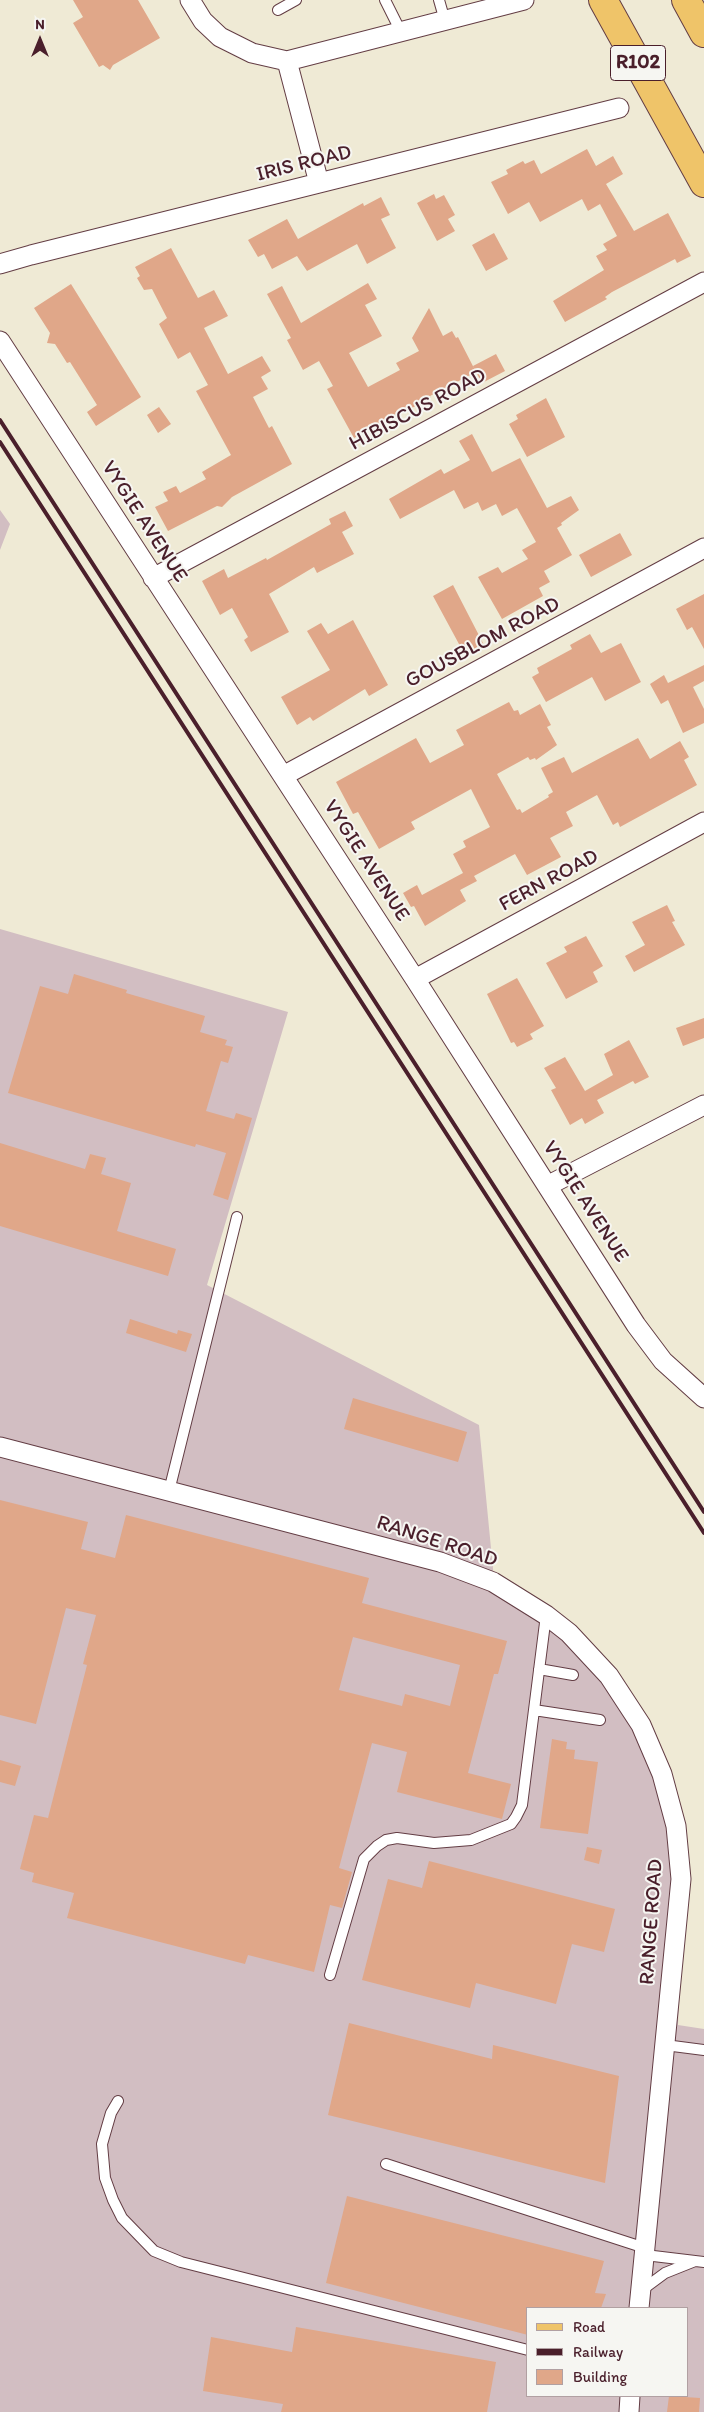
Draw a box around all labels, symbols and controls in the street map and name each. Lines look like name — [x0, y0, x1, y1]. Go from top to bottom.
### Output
north arrow — [15, 15, 65, 65]
text: N — [35, 16, 45, 33]
road number: R102 — [610, 46, 666, 80]
street label: IRIS ROAD — [254, 140, 354, 188]
street label: HIBISCUS ROAD — [345, 363, 491, 457]
street label: VYGIE AVENUE — [95, 457, 193, 587]
street label: GOUSBLOM ROAD — [401, 592, 565, 694]
street label: VYGIE AVENUE — [317, 796, 415, 926]
street label: FERN ROAD — [495, 844, 603, 918]
street label: VYGIE AVENUE — [536, 1137, 634, 1267]
street label: RANGE ROAD — [373, 1511, 501, 1573]
street label: RANGE ROAD — [635, 1858, 669, 1986]
legend — [526, 2307, 689, 2397]
text: Road — [573, 2318, 605, 2336]
text: Railway — [573, 2343, 623, 2361]
text: Building — [573, 2368, 627, 2386]

